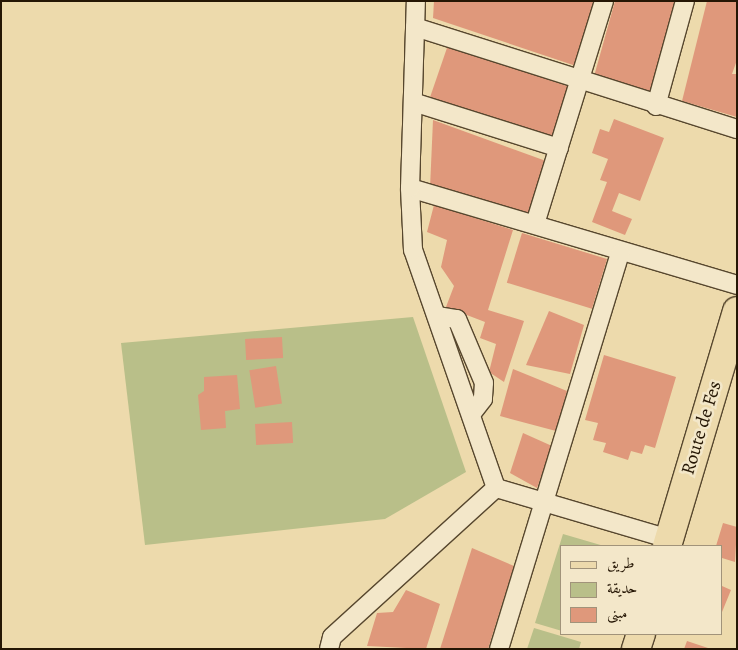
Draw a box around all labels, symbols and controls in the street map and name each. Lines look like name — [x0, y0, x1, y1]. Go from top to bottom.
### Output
street label: Route de Fes — [677, 378, 727, 478]
legend — [560, 545, 723, 635]
text: طريق — [607, 553, 634, 573]
text: حديقة — [607, 578, 637, 598]
text: مبنى — [607, 603, 627, 623]

